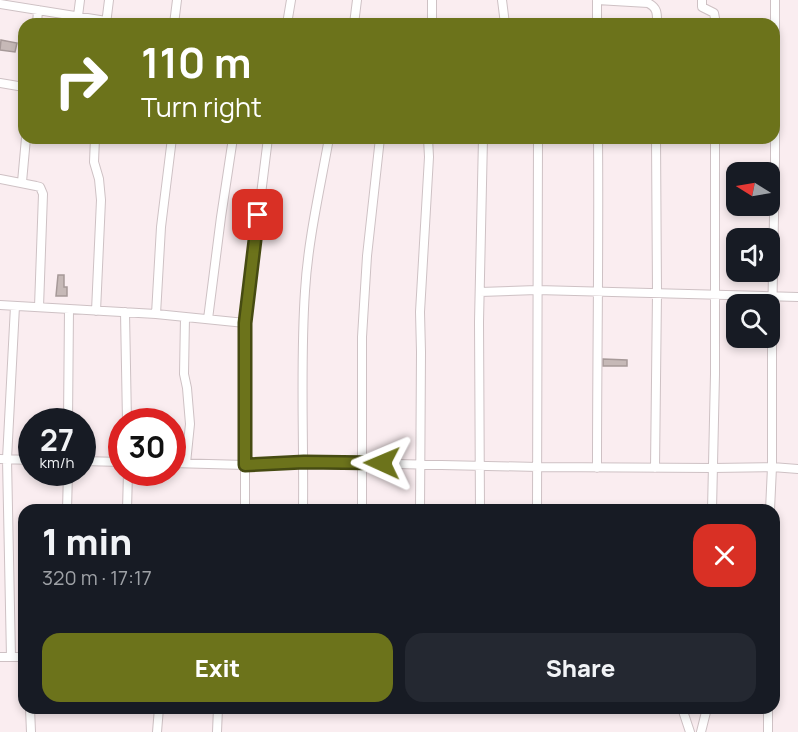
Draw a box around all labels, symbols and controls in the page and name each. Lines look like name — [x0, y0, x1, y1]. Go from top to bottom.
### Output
text: 110 m — [141, 33, 252, 91]
icon: right — [42, 42, 120, 120]
text: Turn right — [141, 88, 262, 125]
north arrow — [726, 162, 780, 216]
map controls — [726, 162, 780, 348]
pin — [232, 189, 283, 240]
icon: arrive — [241, 198, 274, 231]
button: sound — [726, 228, 780, 282]
button: search — [726, 294, 780, 348]
speed limit sign: 30 — [108, 408, 186, 486]
text: 27 — [40, 419, 74, 460]
position arrow — [350, 431, 414, 495]
text: km/h — [40, 452, 74, 473]
text: 1 min — [42, 517, 132, 566]
button: close — [693, 524, 756, 587]
text: 320 m · 17:17 — [42, 564, 152, 591]
button: Exit — [42, 633, 393, 702]
button: Share — [405, 633, 756, 702]

